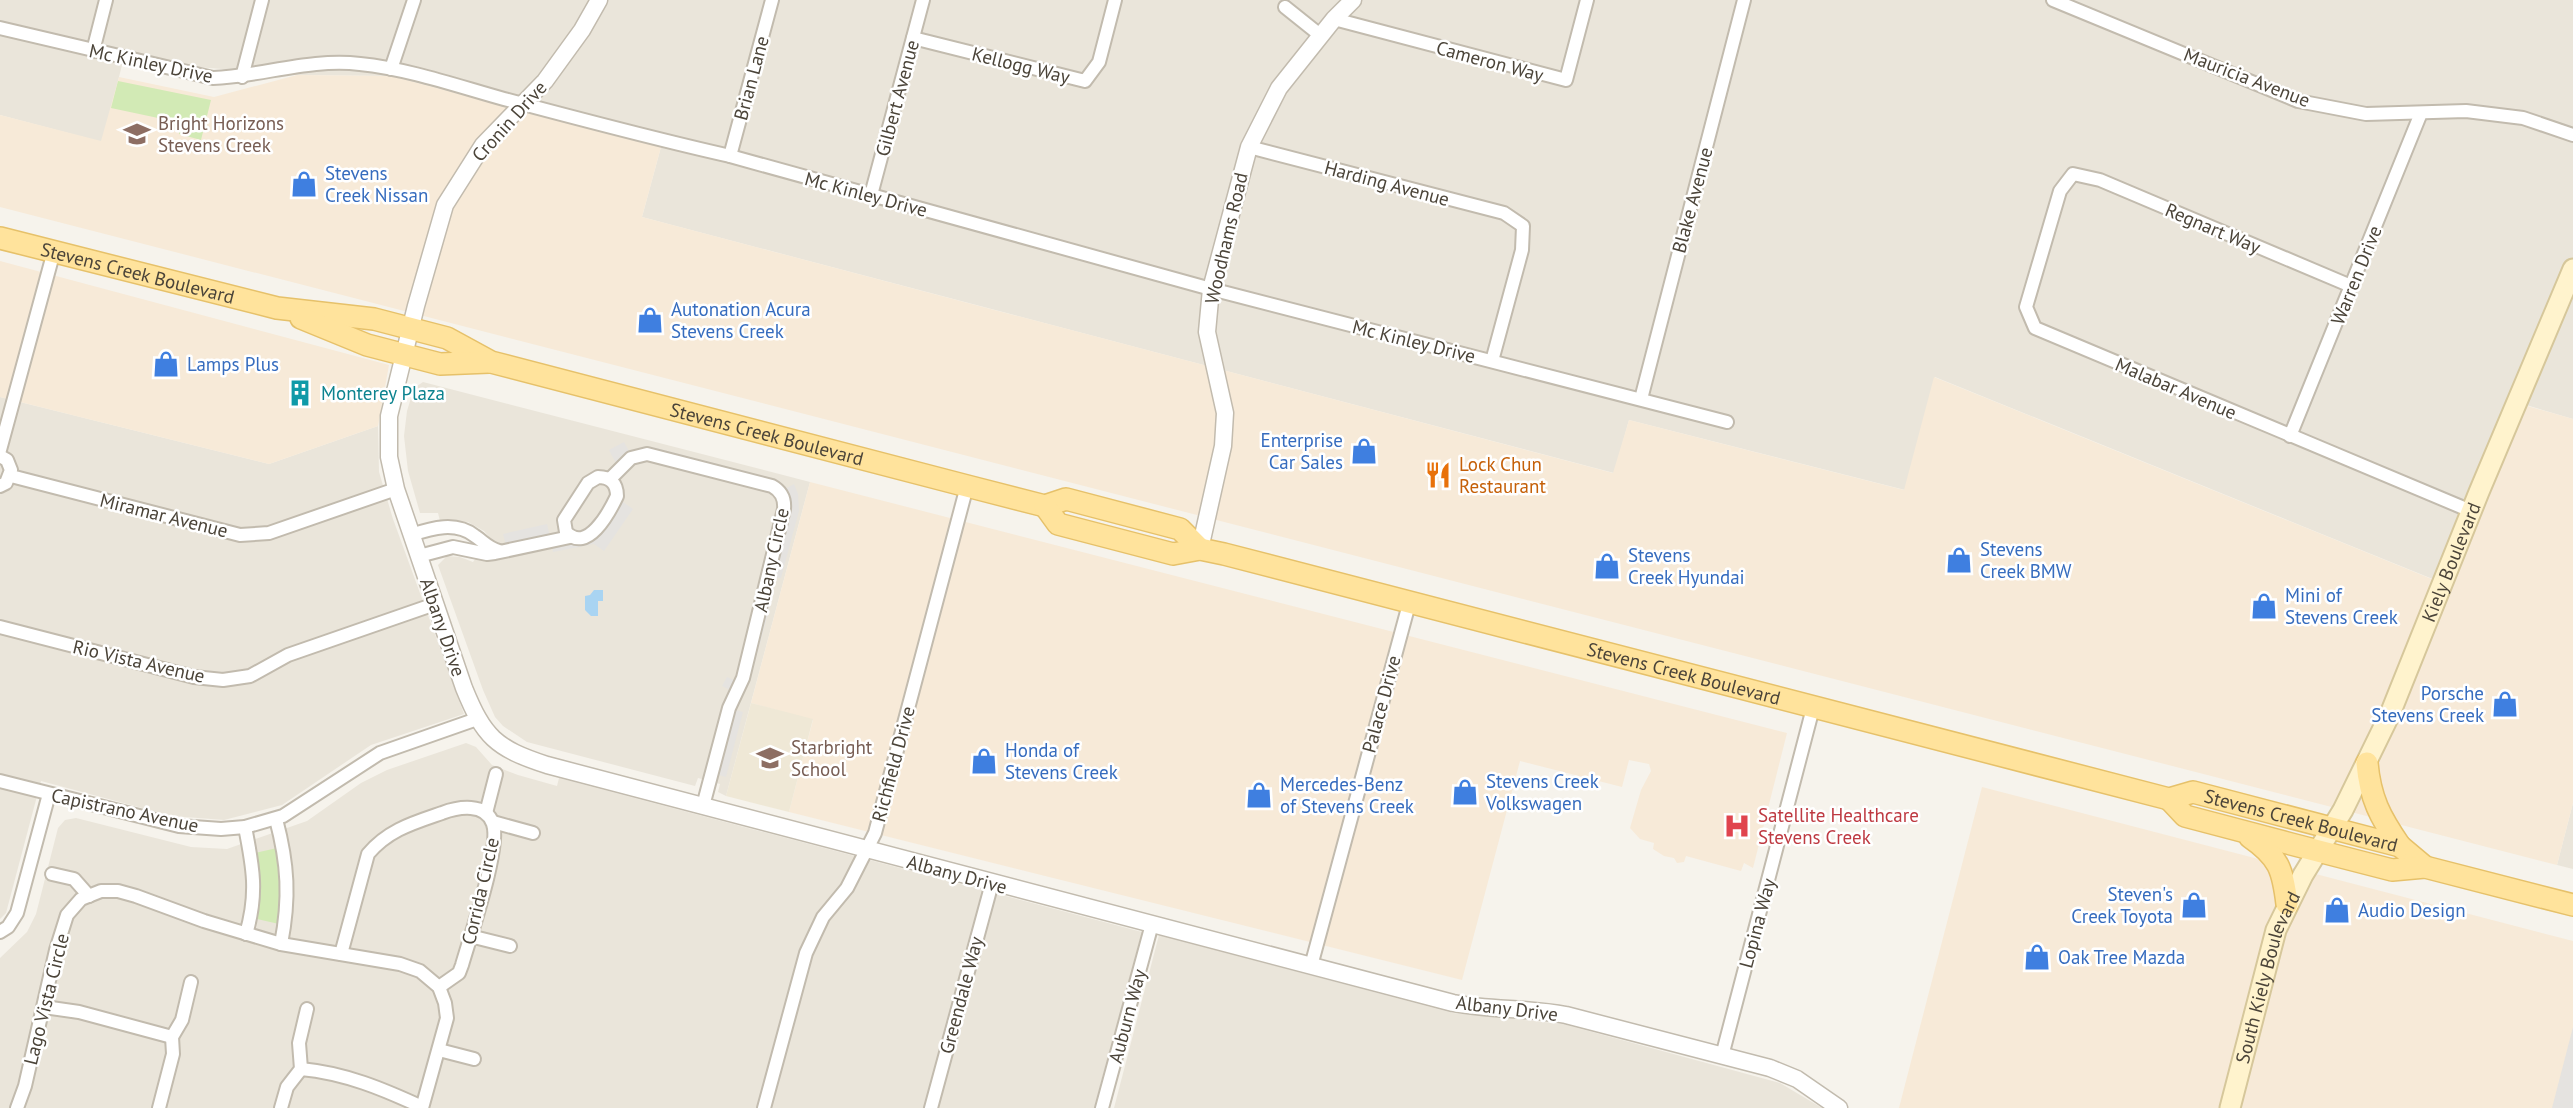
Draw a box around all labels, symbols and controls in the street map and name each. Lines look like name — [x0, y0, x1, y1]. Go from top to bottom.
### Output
street label: Brian Lane — [728, 33, 774, 123]
street label: Cameron Way — [1434, 35, 1546, 87]
street label: Gilbert Avenue — [870, 37, 924, 159]
street label: Mc Kinley Drive — [87, 38, 215, 88]
street label: Kellogg Way — [970, 41, 1073, 89]
street label: Mauricia Avenue — [2181, 42, 2313, 112]
street label: Cronin Drive — [466, 76, 552, 166]
place label: Bright Horizons Stevens Creek — [158, 111, 284, 157]
school or university icon: Bright Horizons Stevens Creek — [122, 119, 152, 149]
street label: Blake Avenue — [1666, 145, 1718, 255]
street label: Harding Avenue — [1322, 155, 1452, 211]
place label: Stevens Creek Nissan — [325, 161, 428, 207]
street label: Mc Kinley Drive — [802, 166, 930, 222]
shop icon: Stevens Creek Nissan — [289, 169, 319, 199]
street label: Woodhams Road — [1199, 170, 1253, 306]
street label: Regnart Way — [2162, 197, 2264, 259]
street label: Warren Drive — [2325, 222, 2387, 328]
street label: Stevens Creek Boulevard — [38, 237, 237, 309]
place label: Autonation Acura Stevens Creek — [671, 297, 811, 343]
shop icon: Autonation Acura Stevens Creek — [635, 305, 665, 335]
street label: Mc Kinley Drive — [1350, 314, 1478, 368]
shop icon: Lamps Plus — [151, 349, 181, 379]
place label: Lamps Plus — [187, 352, 279, 376]
street label: Malabar Avenue — [2112, 352, 2240, 424]
building icon: Monterey Plaza — [285, 378, 315, 408]
place label: Monterey Plaza — [321, 381, 445, 405]
street label: Stevens Creek Boulevard — [668, 397, 866, 471]
place label: Enterprise Car Sales — [1261, 428, 1343, 474]
shop icon: Enterprise Car Sales — [1349, 436, 1379, 466]
place label: Lock Chun Restaurant — [1459, 452, 1546, 498]
restaurant icon: Lock Chun Restaurant — [1423, 460, 1453, 490]
street label: Miramar Avenue — [97, 487, 231, 543]
street label: Kiely Boulevard — [2416, 499, 2486, 625]
street label: Albany Circle — [748, 506, 794, 614]
place label: Stevens Creek BMW — [1980, 537, 2072, 583]
place label: Stevens Creek Hyundai — [1628, 543, 1745, 589]
shop icon: Stevens Creek BMW — [1944, 545, 1974, 575]
shop icon: Stevens Creek Hyundai — [1592, 551, 1622, 581]
street label: Albany Drive — [415, 575, 471, 679]
place label: Mini of Stevens Creek — [2285, 583, 2398, 629]
shop icon: Mini of Stevens Creek — [2249, 591, 2279, 621]
street label: Rio Vista Avenue — [71, 634, 207, 688]
street label: Stevens Creek Boulevard — [1584, 637, 1783, 710]
street label: Palace Drive — [1356, 653, 1406, 755]
place label: Porsche Stevens Creek — [2371, 681, 2484, 727]
shop icon: Porsche Stevens Creek — [2490, 689, 2520, 719]
street label: Richfield Drive — [866, 704, 920, 824]
place label: Starbright School — [791, 735, 873, 781]
place label: Honda of Stevens Creek — [1005, 738, 1118, 784]
school or university icon: Starbright School — [755, 743, 785, 773]
shop icon: Honda of Stevens Creek — [969, 746, 999, 776]
place label: Stevens Creek Volkswagen — [1485, 769, 1599, 815]
place label: Mercedes-Benz of Stevens Creek — [1280, 772, 1414, 818]
shop icon: Stevens Creek Volkswagen — [1450, 777, 1480, 807]
shop icon: Mercedes-Benz of Stevens Creek — [1244, 780, 1274, 810]
street label: Capistrano Avenue — [49, 783, 201, 837]
street label: Stevens Creek Boulevard — [2202, 783, 2400, 857]
place label: Satellite Healthcare Stevens Creek — [1758, 803, 1919, 849]
hospital icon: Satellite Healthcare Stevens Creek — [1722, 811, 1752, 841]
street label: Corrida Circle — [456, 835, 504, 947]
street label: Albany Drive — [904, 849, 1010, 899]
street label: Lopina Way — [1733, 875, 1781, 971]
place label: Steven's Creek Toyota — [2071, 882, 2173, 928]
street label: South Kiely Boulevard — [2230, 887, 2305, 1066]
shop icon: Steven's Creek Toyota — [2179, 890, 2209, 920]
shop icon: Audio Design — [2322, 895, 2352, 925]
place label: Audio Design — [2358, 898, 2466, 922]
street label: Lago Vista Circle — [18, 931, 74, 1067]
street label: Greendale Way — [934, 934, 988, 1056]
shop icon: Oak Tree Mazda — [2022, 942, 2052, 972]
place label: Oak Tree Mazda — [2058, 945, 2185, 969]
street label: Auburn Way — [1103, 966, 1151, 1066]
street label: Albany Drive — [1455, 990, 1559, 1026]

